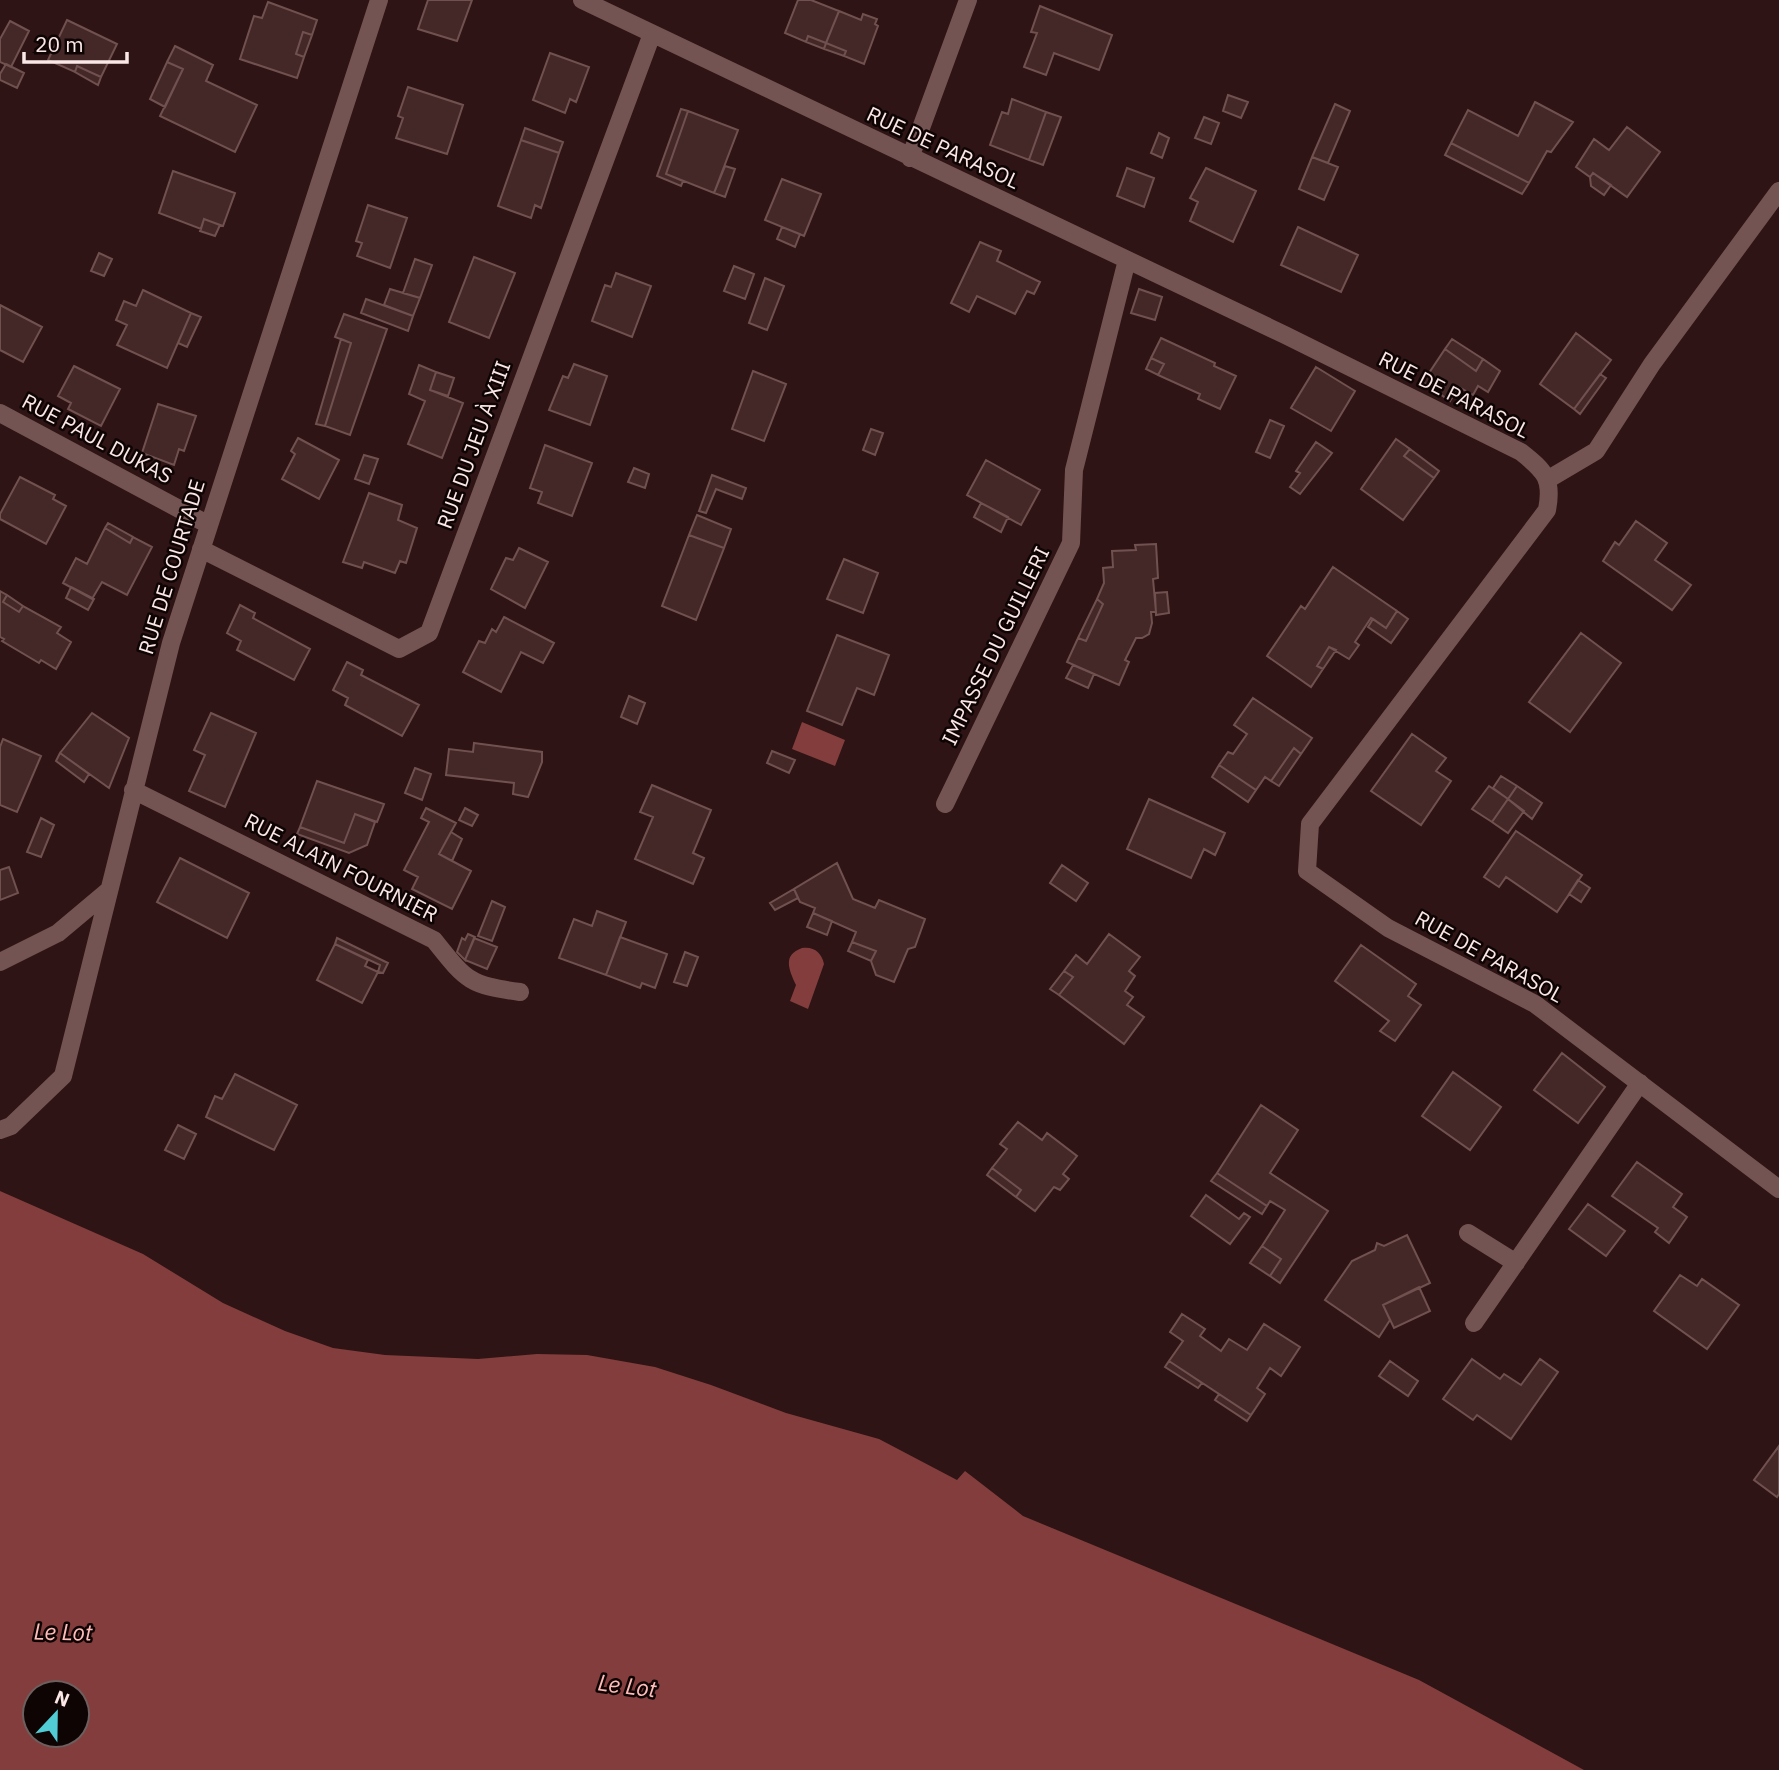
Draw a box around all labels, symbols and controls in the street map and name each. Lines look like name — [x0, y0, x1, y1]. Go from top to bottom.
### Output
scale bar — [24, 21, 128, 65]
text: 20 m — [35, 30, 84, 58]
street label: RUE DE PARASOL — [862, 99, 1024, 195]
street label: RUE DE PARASOL — [1374, 344, 1535, 444]
street label: RUE DU JEU À XIII — [430, 357, 516, 532]
street label: RUE PAUL DUKAS — [17, 387, 178, 490]
street label: RUE DE COURTADE — [131, 476, 211, 657]
street label: IMPASSE DU GUILLERI — [935, 542, 1055, 750]
street label: RUE ALAIN FOURNIER — [240, 806, 443, 928]
street label: RUE DE PARASOL — [1410, 904, 1569, 1009]
water label: Le Lot — [33, 1615, 93, 1647]
water label: Le Lot — [596, 1667, 659, 1704]
north arrow — [21, 1679, 91, 1749]
text: N — [51, 1685, 73, 1712]

